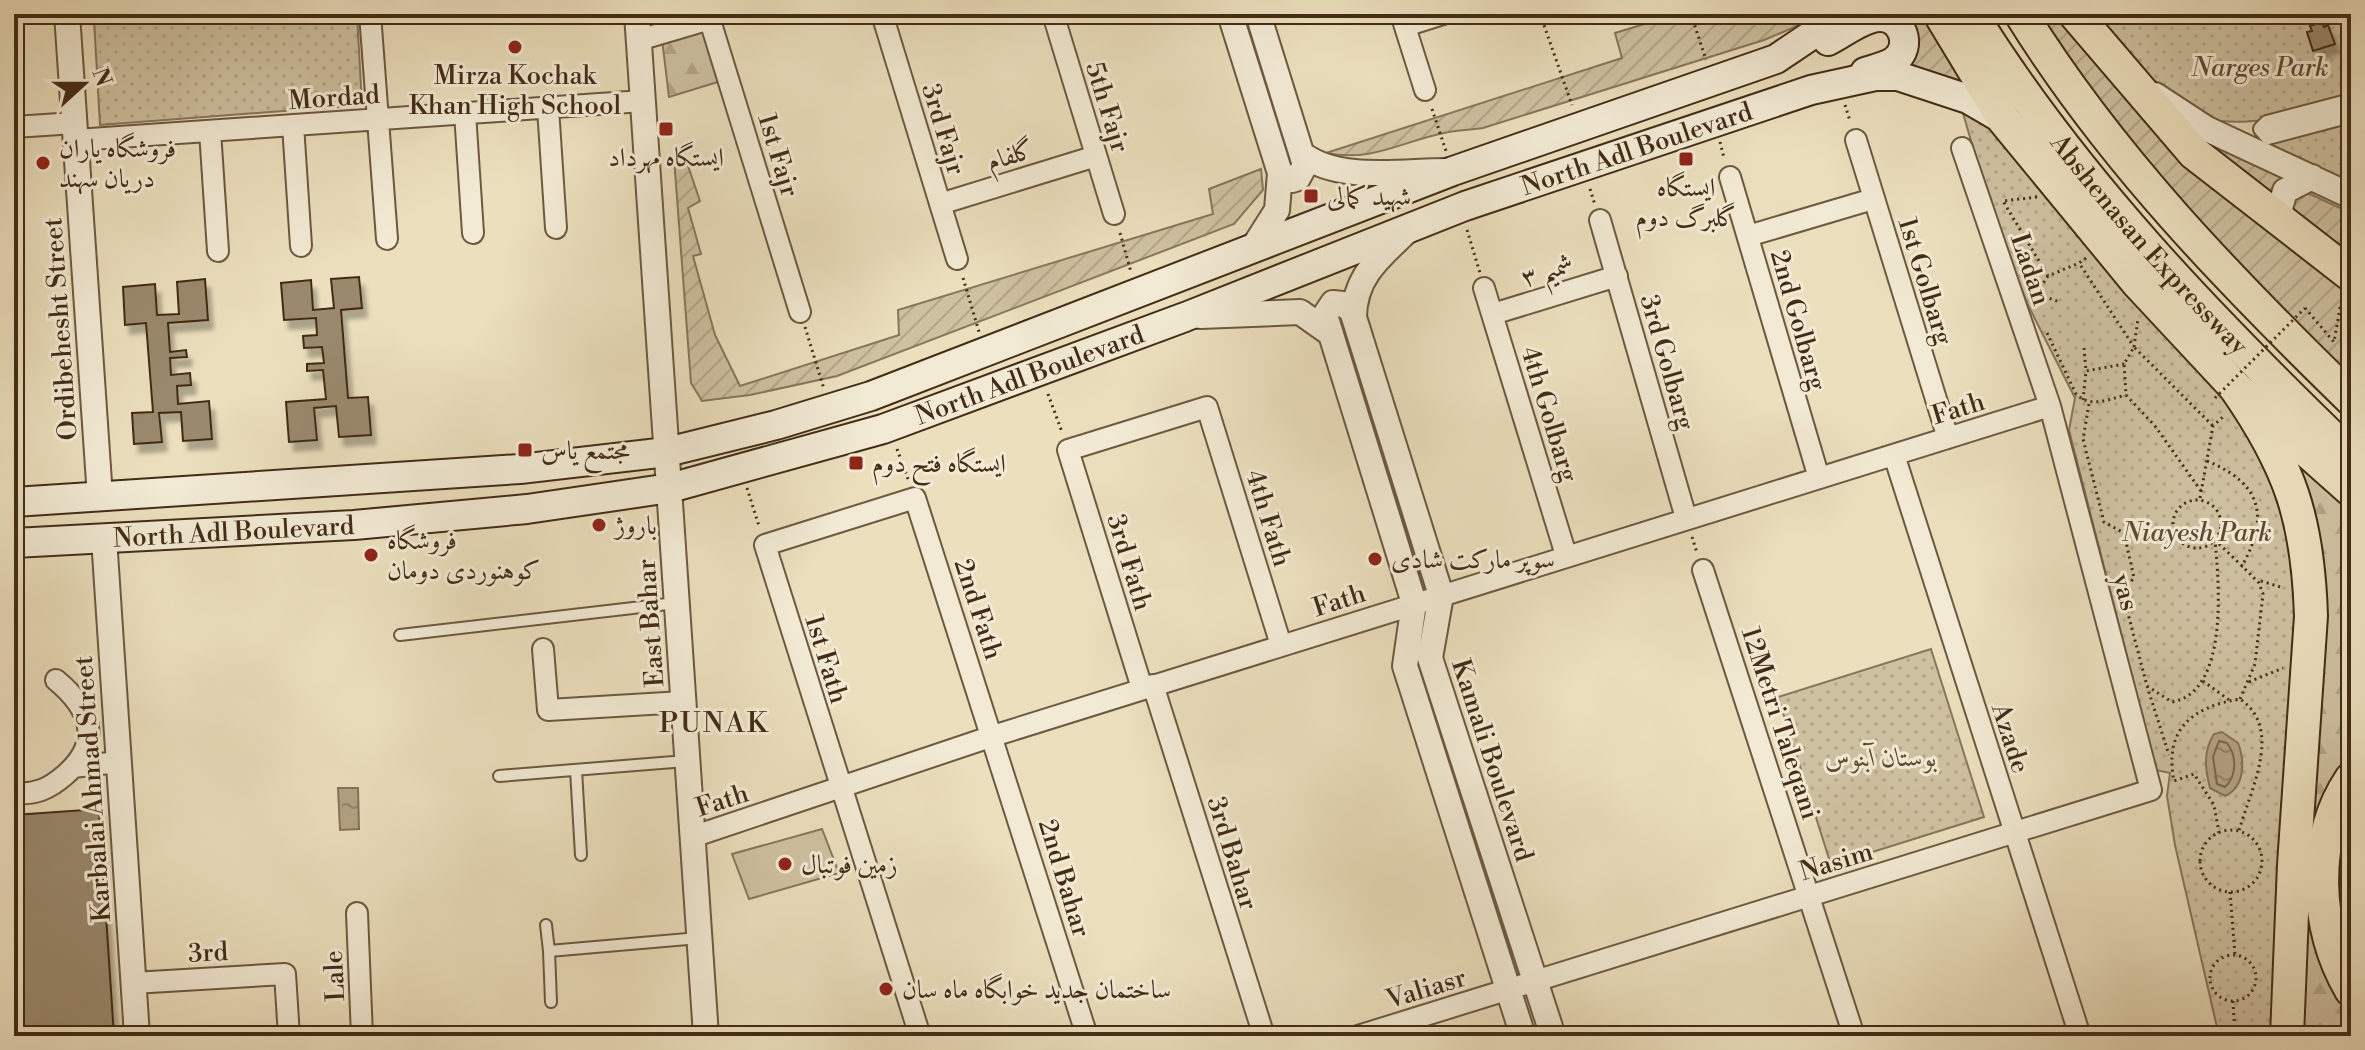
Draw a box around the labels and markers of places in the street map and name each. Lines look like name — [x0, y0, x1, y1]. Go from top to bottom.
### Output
marker: Mirza Kochak Khan High School — [506, 38, 524, 56]
place label: Mirza Kochak Khan High School — [409, 60, 622, 122]
marker: ایستگاه مهرداد — [657, 120, 675, 138]
place label: فروشگاه یاران دریان سهند — [59, 132, 176, 195]
place label: ایستگاه مهرداد — [608, 141, 724, 174]
marker: ایستگاه گلبرگ دوم — [1677, 150, 1695, 168]
marker: فروشگاه یاران دریان سهند — [34, 154, 52, 172]
place label: ایستگاه گلبرگ دوم — [1635, 171, 1737, 240]
place label: شهید کمالی — [1327, 181, 1411, 213]
marker: شهید کمالی — [1302, 187, 1320, 205]
place label: مجتمع یاس — [541, 435, 630, 474]
marker: مجتمع یاس — [516, 441, 534, 459]
place label: ایستگاه فتح دوم — [872, 447, 1006, 487]
marker: ایستگاه فتح دوم — [847, 454, 865, 472]
place label: باروژ — [612, 510, 657, 542]
marker: باروژ — [590, 516, 608, 534]
place label: فروشگاه کوهنوردی دومان — [387, 524, 541, 587]
place label: سوپر مارکت شادی — [1391, 544, 1555, 576]
marker: فروشگاه کوهنوردی دومان — [362, 546, 380, 564]
marker: سوپر مارکت شادی — [1366, 550, 1384, 568]
place label: زمین فوتبال — [801, 849, 898, 881]
marker: زمین فوتبال — [776, 855, 794, 873]
place label: ساختمان جدید خوابگاه ماه سان — [902, 973, 1171, 1006]
marker: ساختمان جدید خوابگاه ماه سان — [877, 980, 895, 998]

